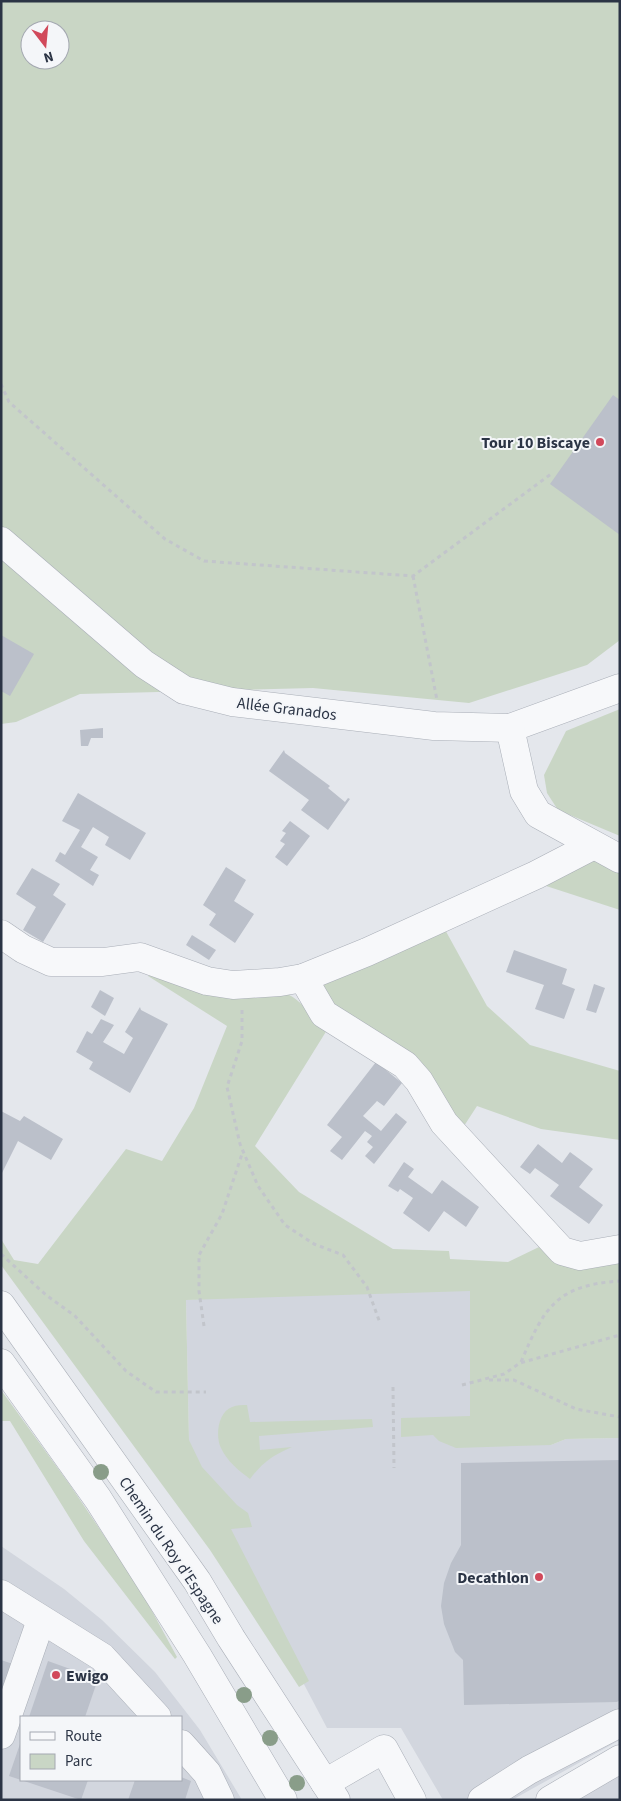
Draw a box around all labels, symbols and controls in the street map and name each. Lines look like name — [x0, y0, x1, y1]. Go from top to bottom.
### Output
north arrow — [20, 20, 70, 70]
text: N — [41, 46, 56, 67]
place label: Tour 10 Biscaye — [481, 432, 590, 454]
marker: Tour 10 Biscaye — [594, 436, 606, 448]
street label: Allée Granados — [236, 692, 338, 726]
street label: Chemin du Roy d'Espagne — [114, 1473, 229, 1629]
place label: Decathlon — [457, 1567, 529, 1589]
marker: Decathlon — [533, 1571, 545, 1583]
place label: Ewigo — [66, 1665, 109, 1687]
marker: Ewigo — [50, 1669, 62, 1681]
legend — [20, 1716, 182, 1781]
text: Route — [65, 1726, 102, 1747]
text: Parc — [65, 1751, 92, 1772]

